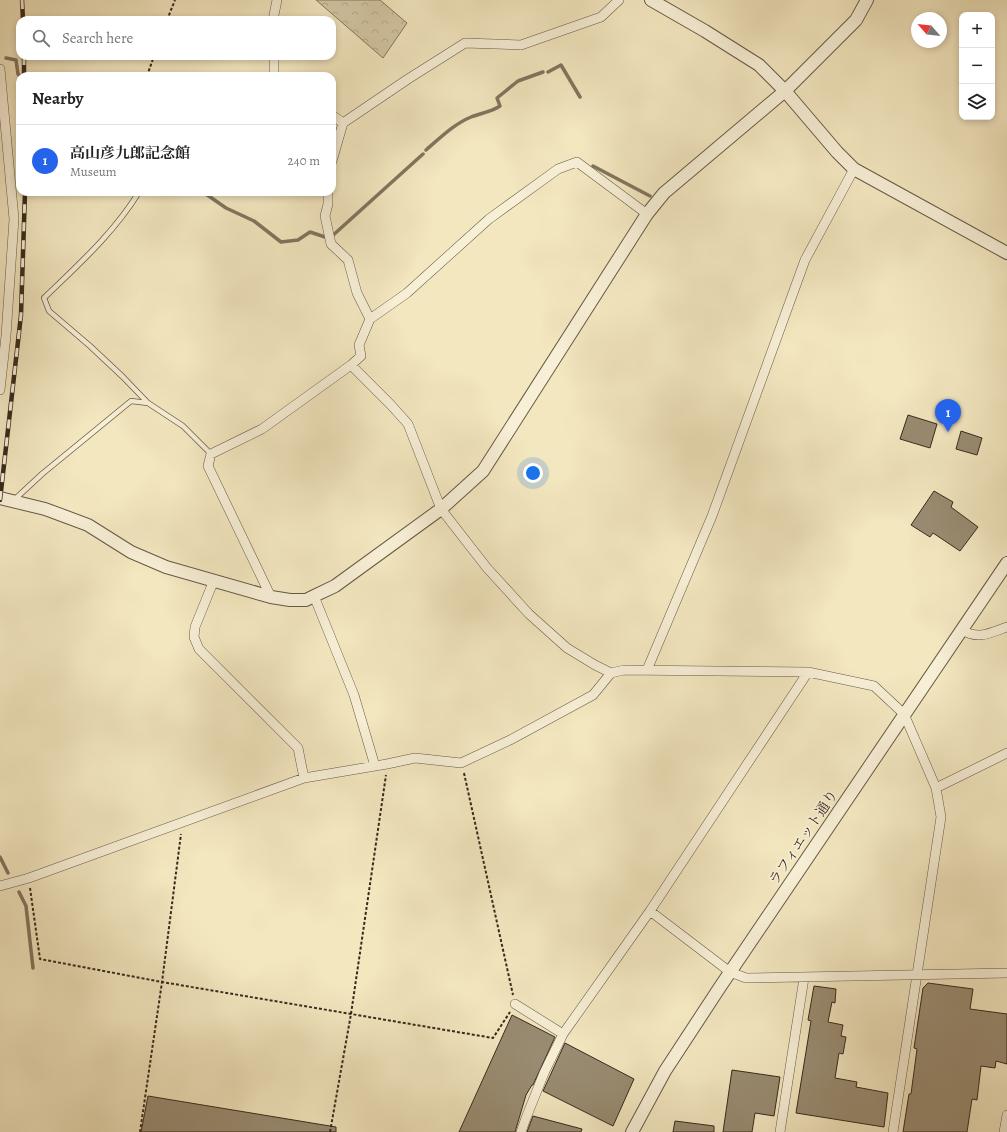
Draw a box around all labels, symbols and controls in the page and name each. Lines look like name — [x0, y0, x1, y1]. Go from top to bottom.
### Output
north arrow — [911, 12, 947, 48]
map controls — [959, 12, 995, 120]
button: + — [959, 12, 995, 48]
search box — [16, 16, 336, 60]
icon: search — [30, 27, 52, 49]
text: Search here — [62, 28, 133, 48]
button: − — [959, 48, 995, 84]
button: layers — [959, 84, 995, 120]
text: Nearby — [32, 87, 83, 110]
text: 高山彦九郎記念館 — [70, 143, 190, 163]
text: 1 — [43, 152, 47, 169]
text: 240 m — [288, 152, 320, 169]
text: Museum — [70, 163, 117, 180]
pin: 1 — [935, 399, 961, 432]
your location — [523, 463, 543, 483]
street label: ラフィエット通り — [765, 786, 842, 888]

